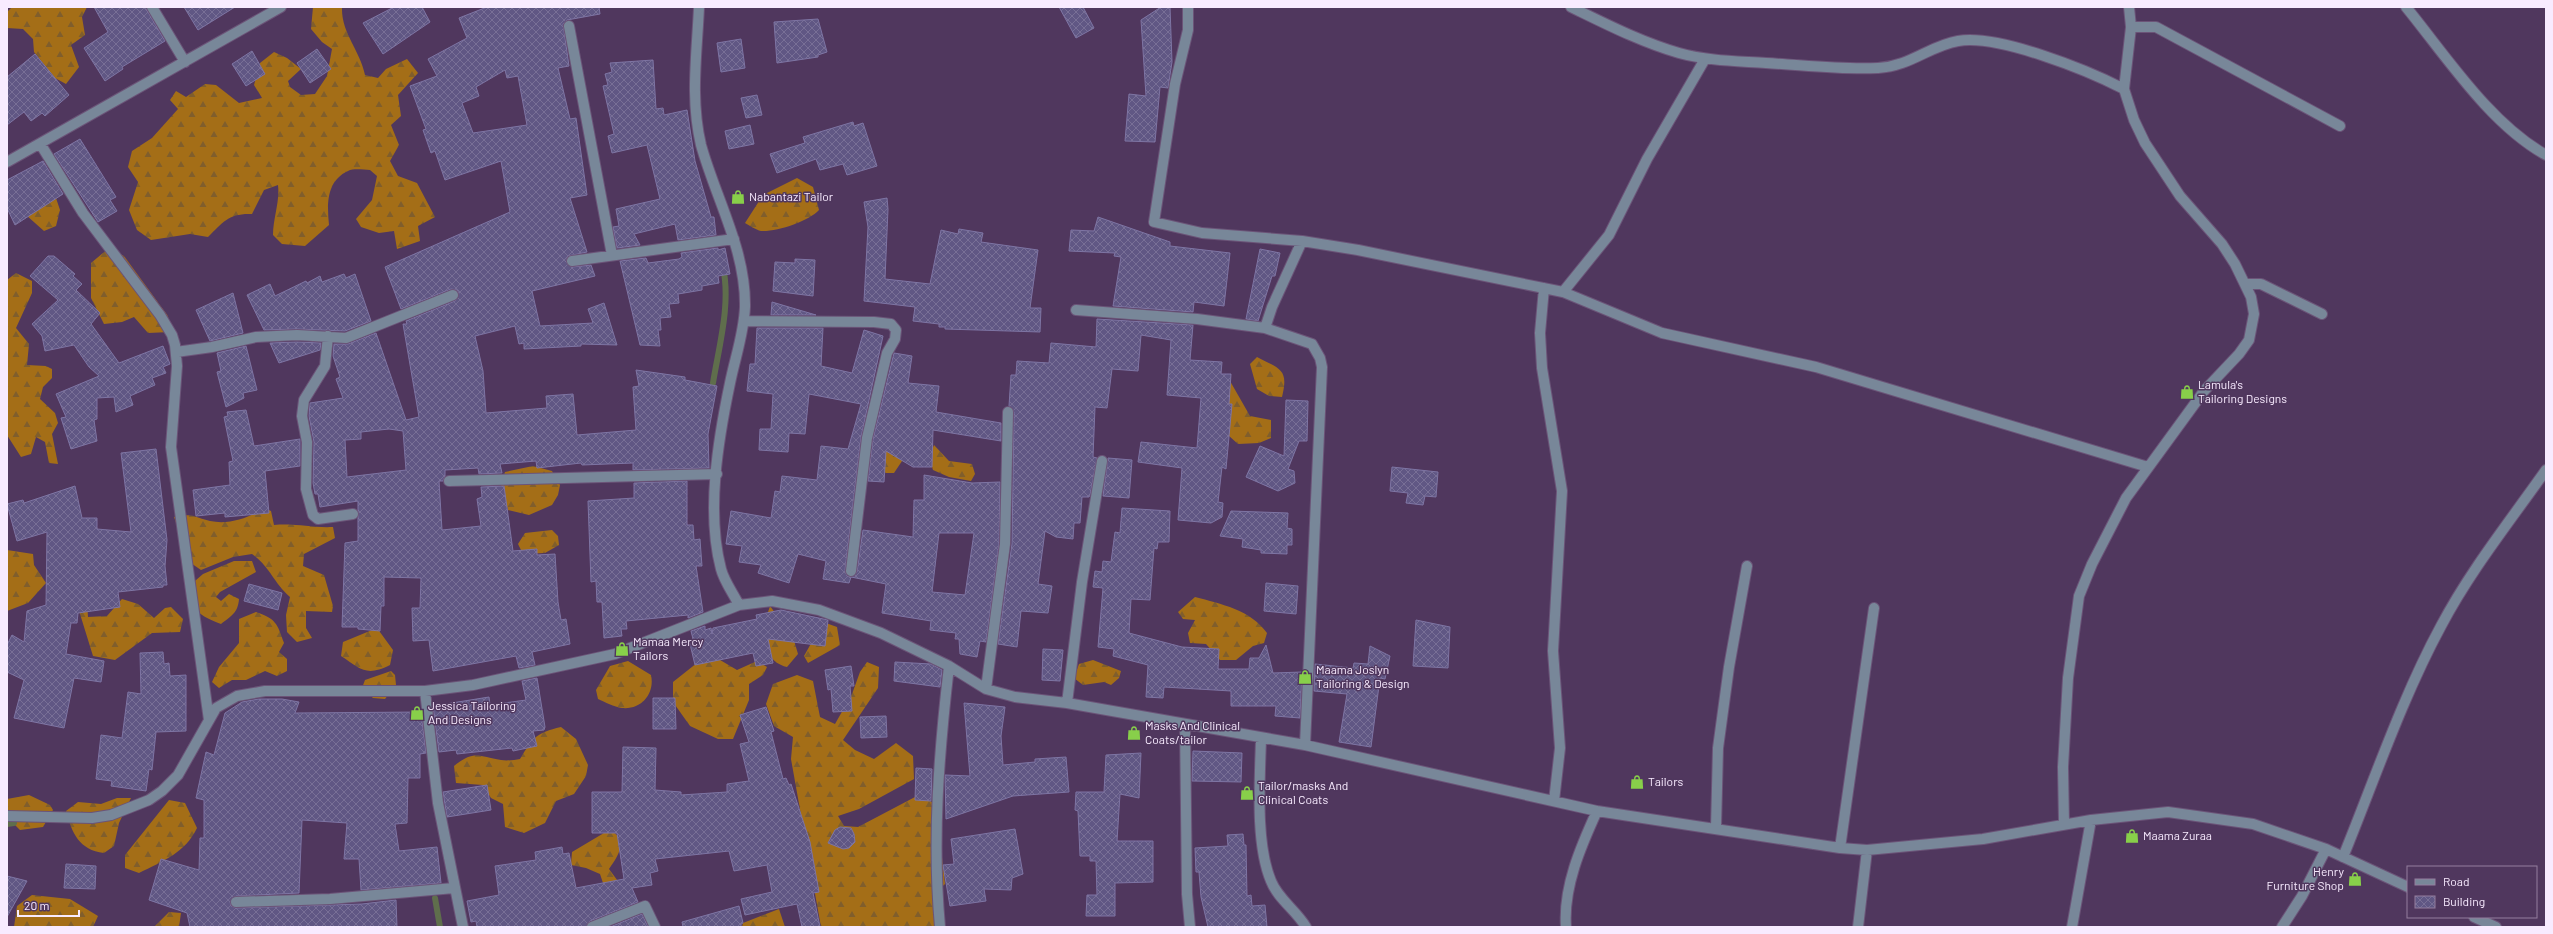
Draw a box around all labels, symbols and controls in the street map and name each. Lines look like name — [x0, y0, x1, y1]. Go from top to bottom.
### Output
shop icon: Nabantazi Tailor — [730, 189, 746, 205]
place label: Nabantazi Tailor — [749, 189, 834, 203]
place label: Lamula's Tailoring Designs — [2198, 377, 2287, 405]
shop icon: Lamula's Tailoring Designs — [2179, 384, 2195, 400]
place label: Mamaa Mercy Tailors — [633, 634, 704, 662]
shop icon: Mamaa Mercy Tailors — [614, 641, 630, 657]
place label: Maama Joslyn Tailoring & Design — [1316, 662, 1410, 690]
shop icon: Maama Joslyn Tailoring & Design — [1297, 669, 1313, 685]
place label: Jessica Tailoring And Designs — [428, 698, 516, 726]
shop icon: Jessica Tailoring And Designs — [409, 705, 425, 721]
place label: Masks And Clinical Coats/tailor — [1145, 718, 1240, 746]
shop icon: Masks And Clinical Coats/tailor — [1126, 725, 1142, 741]
shop icon: Tailors — [1629, 774, 1645, 790]
place label: Tailors — [1648, 774, 1683, 788]
place label: Tailor/masks And Clinical Coats — [1258, 778, 1348, 806]
shop icon: Tailor/masks And Clinical Coats — [1239, 785, 1255, 801]
shop icon: Maama Zuraa — [2124, 828, 2140, 844]
place label: Maama Zuraa — [2143, 828, 2212, 842]
place label: Henry Furniture Shop — [2267, 864, 2344, 892]
legend — [2407, 866, 2537, 918]
shop icon: Henry Furniture Shop — [2347, 871, 2363, 887]
text: Road — [2443, 874, 2470, 888]
scale bar — [18, 892, 79, 918]
text: Building — [2443, 894, 2485, 908]
text: 20 m — [24, 898, 50, 912]

